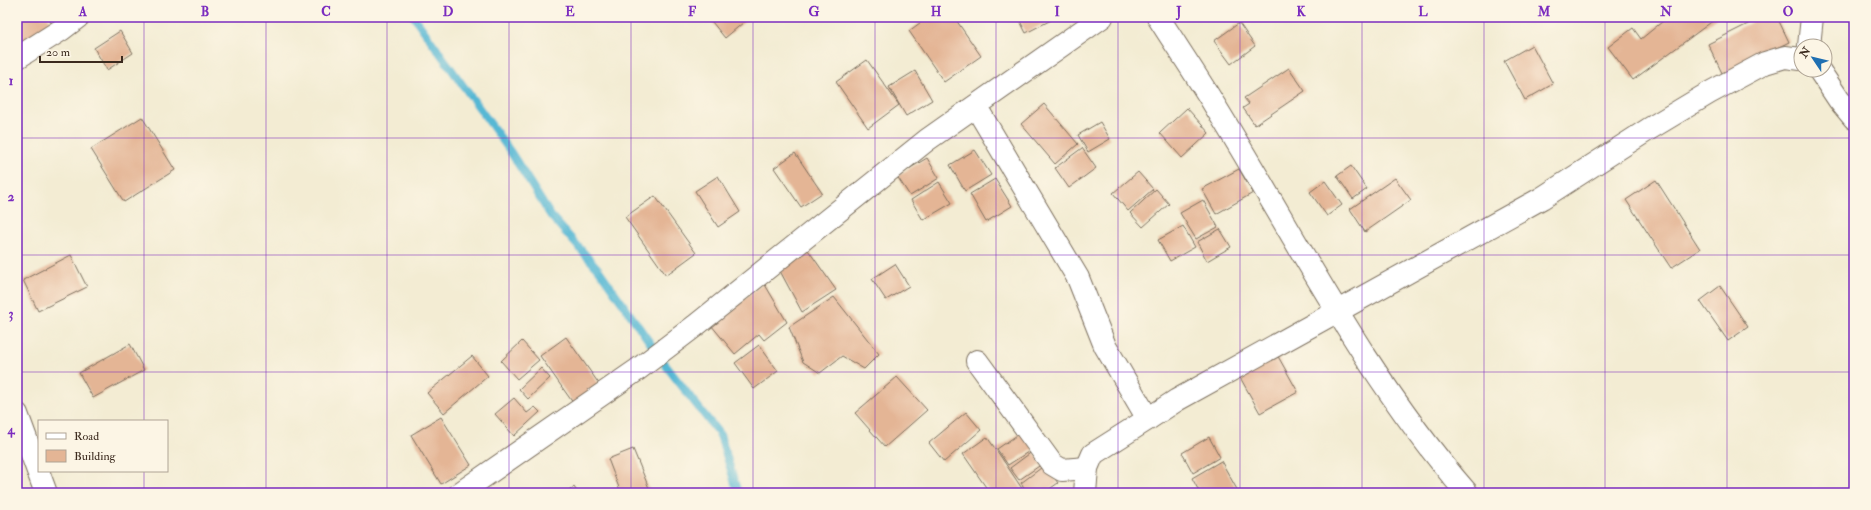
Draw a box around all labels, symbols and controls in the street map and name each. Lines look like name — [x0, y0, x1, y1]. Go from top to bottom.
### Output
text: A — [78, 4, 88, 20]
text: B — [201, 4, 209, 20]
text: C — [321, 4, 331, 20]
text: D — [443, 4, 454, 20]
text: E — [565, 4, 575, 20]
text: F — [688, 4, 697, 20]
text: G — [809, 4, 820, 20]
text: H — [931, 4, 942, 20]
text: I — [1054, 4, 1060, 20]
text: J — [1175, 4, 1182, 21]
text: K — [1296, 4, 1306, 20]
text: L — [1418, 4, 1428, 20]
text: M — [1537, 4, 1551, 20]
text: N — [1659, 4, 1672, 20]
text: O — [1783, 4, 1794, 20]
scale bar — [40, 38, 122, 64]
north arrow — [1793, 38, 1833, 78]
text: N — [1796, 44, 1814, 61]
text: 20 m — [46, 45, 71, 60]
text: 1 — [9, 73, 14, 89]
text: 2 — [8, 189, 15, 205]
text: 3 — [9, 306, 14, 322]
legend — [38, 420, 168, 472]
text: 4 — [6, 422, 15, 438]
text: Road — [74, 429, 99, 444]
text: Building — [74, 449, 117, 464]

